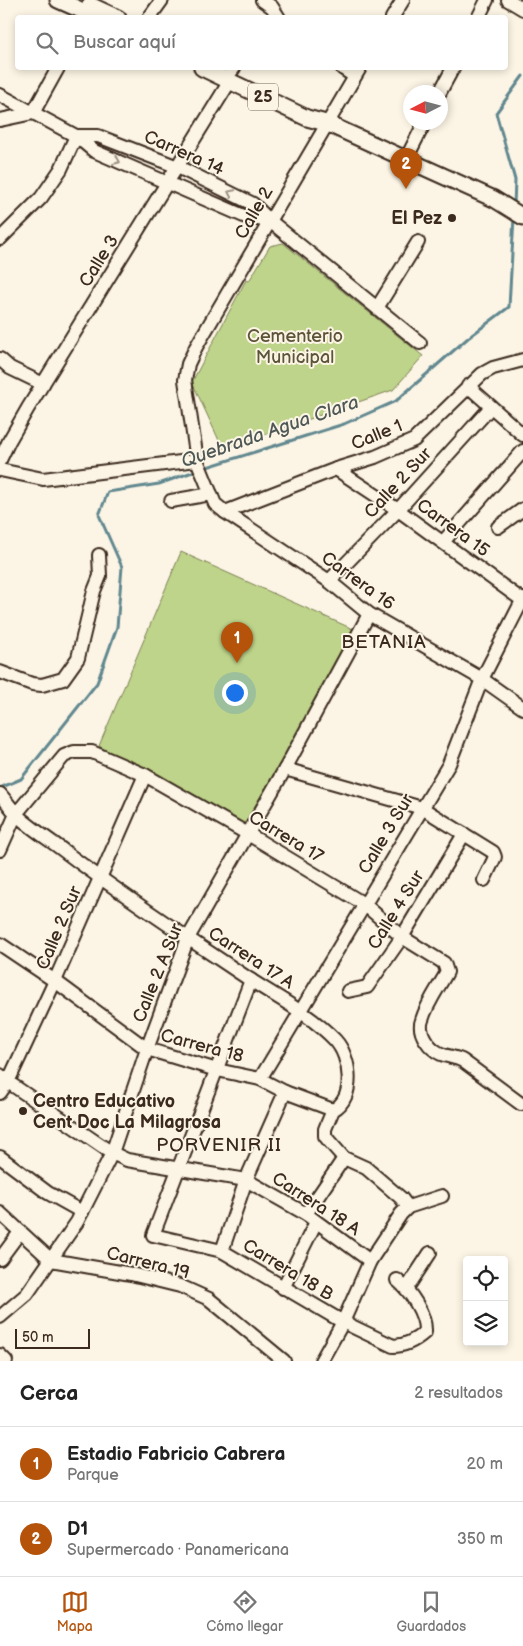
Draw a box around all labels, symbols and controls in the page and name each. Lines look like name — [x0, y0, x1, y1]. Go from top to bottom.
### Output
search box — [15, 15, 508, 70]
icon: search — [33, 29, 61, 57]
text: Buscar aquí — [73, 31, 176, 54]
road number: 25 — [248, 84, 278, 110]
north arrow — [403, 85, 448, 130]
street label: Carrera 14 — [141, 126, 227, 180]
pin: 2 — [390, 148, 422, 189]
one-way arrow — [112, 155, 121, 165]
street label: Calle 2 — [231, 183, 278, 243]
one-way arrow — [227, 189, 236, 199]
place label: El Pez — [391, 208, 442, 229]
marker: El Pez — [446, 212, 458, 224]
street label: Calle 3 — [75, 231, 123, 291]
park label: Cementerio Municipal — [247, 326, 343, 368]
water label: Quebrada Agua Clara — [178, 391, 362, 473]
street label: Calle 1 — [348, 415, 406, 455]
street label: Calle 2 Sur — [360, 443, 436, 523]
street label: Carrera 15 — [413, 495, 493, 561]
street label: Carrera 16 — [317, 547, 399, 615]
pin: 1 — [221, 622, 253, 663]
district label: BETANIA — [341, 631, 427, 654]
your location — [222, 680, 248, 706]
street label: Calle 3 Sur — [354, 790, 418, 878]
street label: Carrera 17 — [245, 807, 327, 868]
street label: Calle 4 Sur — [363, 866, 429, 953]
street label: Calle 2 Sur — [32, 882, 86, 973]
street label: Calle 2 A Sur — [129, 920, 188, 1026]
street label: Carrera 17 A — [204, 922, 298, 994]
street label: Carrera 18 — [158, 1025, 246, 1067]
place label: Centro Educativo Cent Doc La Milagrosa — [33, 1091, 221, 1133]
marker: Centro Educativo Cent Doc La Milagrosa — [17, 1105, 29, 1117]
district label: PORVENIR II — [156, 1134, 282, 1157]
street label: Carrera 18 A — [268, 1168, 364, 1240]
street label: Carrera 18 B — [239, 1235, 337, 1305]
street label: Carrera 19 — [104, 1243, 192, 1283]
map controls — [463, 1256, 508, 1346]
button: locate — [463, 1256, 508, 1301]
button: layers — [463, 1301, 508, 1346]
scale bar — [15, 1326, 90, 1349]
text: 50 m — [22, 1329, 54, 1346]
text: Cerca — [20, 1381, 78, 1406]
text: 2 resultados — [414, 1384, 503, 1403]
text: Estadio Fabricio Cabrera — [67, 1443, 285, 1466]
text: 1 — [33, 1455, 39, 1474]
text: 20 m — [467, 1455, 503, 1474]
text: Parque — [67, 1466, 119, 1485]
text: D1 — [67, 1518, 88, 1541]
text: 2 — [31, 1530, 41, 1549]
text: 350 m — [457, 1530, 503, 1549]
text: Supermercado · Panamericana — [67, 1541, 289, 1560]
tab: Mapa — [57, 1588, 93, 1635]
tab: Cómo llegar — [206, 1588, 283, 1635]
tab: Guardados — [396, 1588, 466, 1635]

